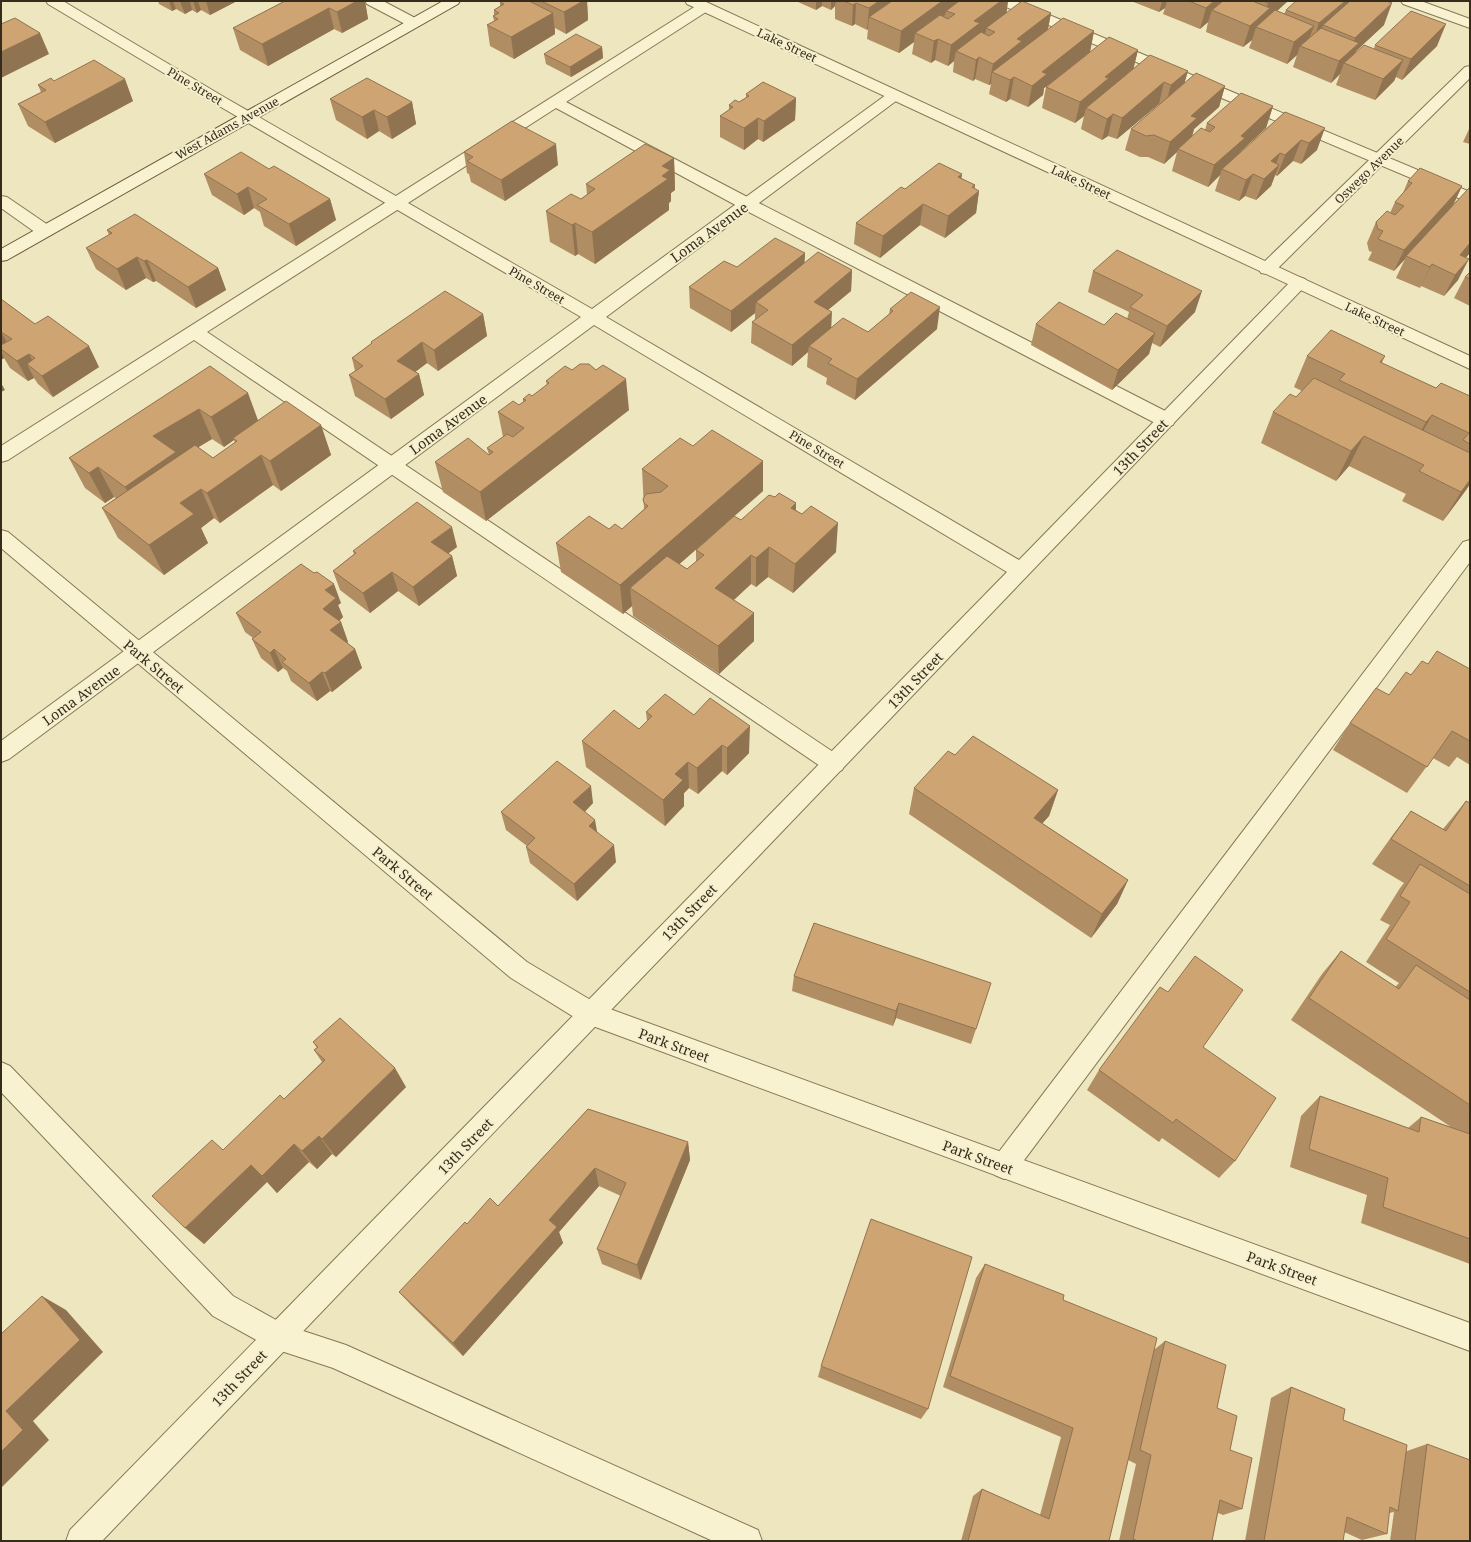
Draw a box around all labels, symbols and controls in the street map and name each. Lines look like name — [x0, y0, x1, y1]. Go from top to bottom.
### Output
street label: Lake Street — [754, 24, 820, 66]
street label: Pine Street — [164, 63, 226, 109]
street label: West Adams Avenue — [172, 92, 282, 164]
street label: Oswego Avenue — [1331, 132, 1407, 208]
street label: Lake Street — [1048, 161, 1114, 203]
street label: Loma Avenue — [666, 197, 752, 267]
street label: Pine Street — [506, 262, 568, 308]
street label: Lake Street — [1342, 298, 1408, 340]
street label: Loma Avenue — [405, 389, 491, 459]
street label: 13th Street — [1108, 414, 1172, 480]
street label: Pine Street — [786, 426, 848, 472]
street label: Park Street — [120, 635, 188, 697]
street label: 13th Street — [883, 647, 947, 713]
street label: Loma Avenue — [38, 660, 124, 730]
street label: Park Street — [369, 842, 437, 904]
street label: 13th Street — [657, 879, 721, 945]
street label: Park Street — [636, 1023, 712, 1067]
street label: 13th Street — [433, 1113, 497, 1179]
street label: Park Street — [940, 1135, 1016, 1179]
street label: Park Street — [1244, 1246, 1320, 1290]
street label: 13th Street — [207, 1345, 271, 1411]

